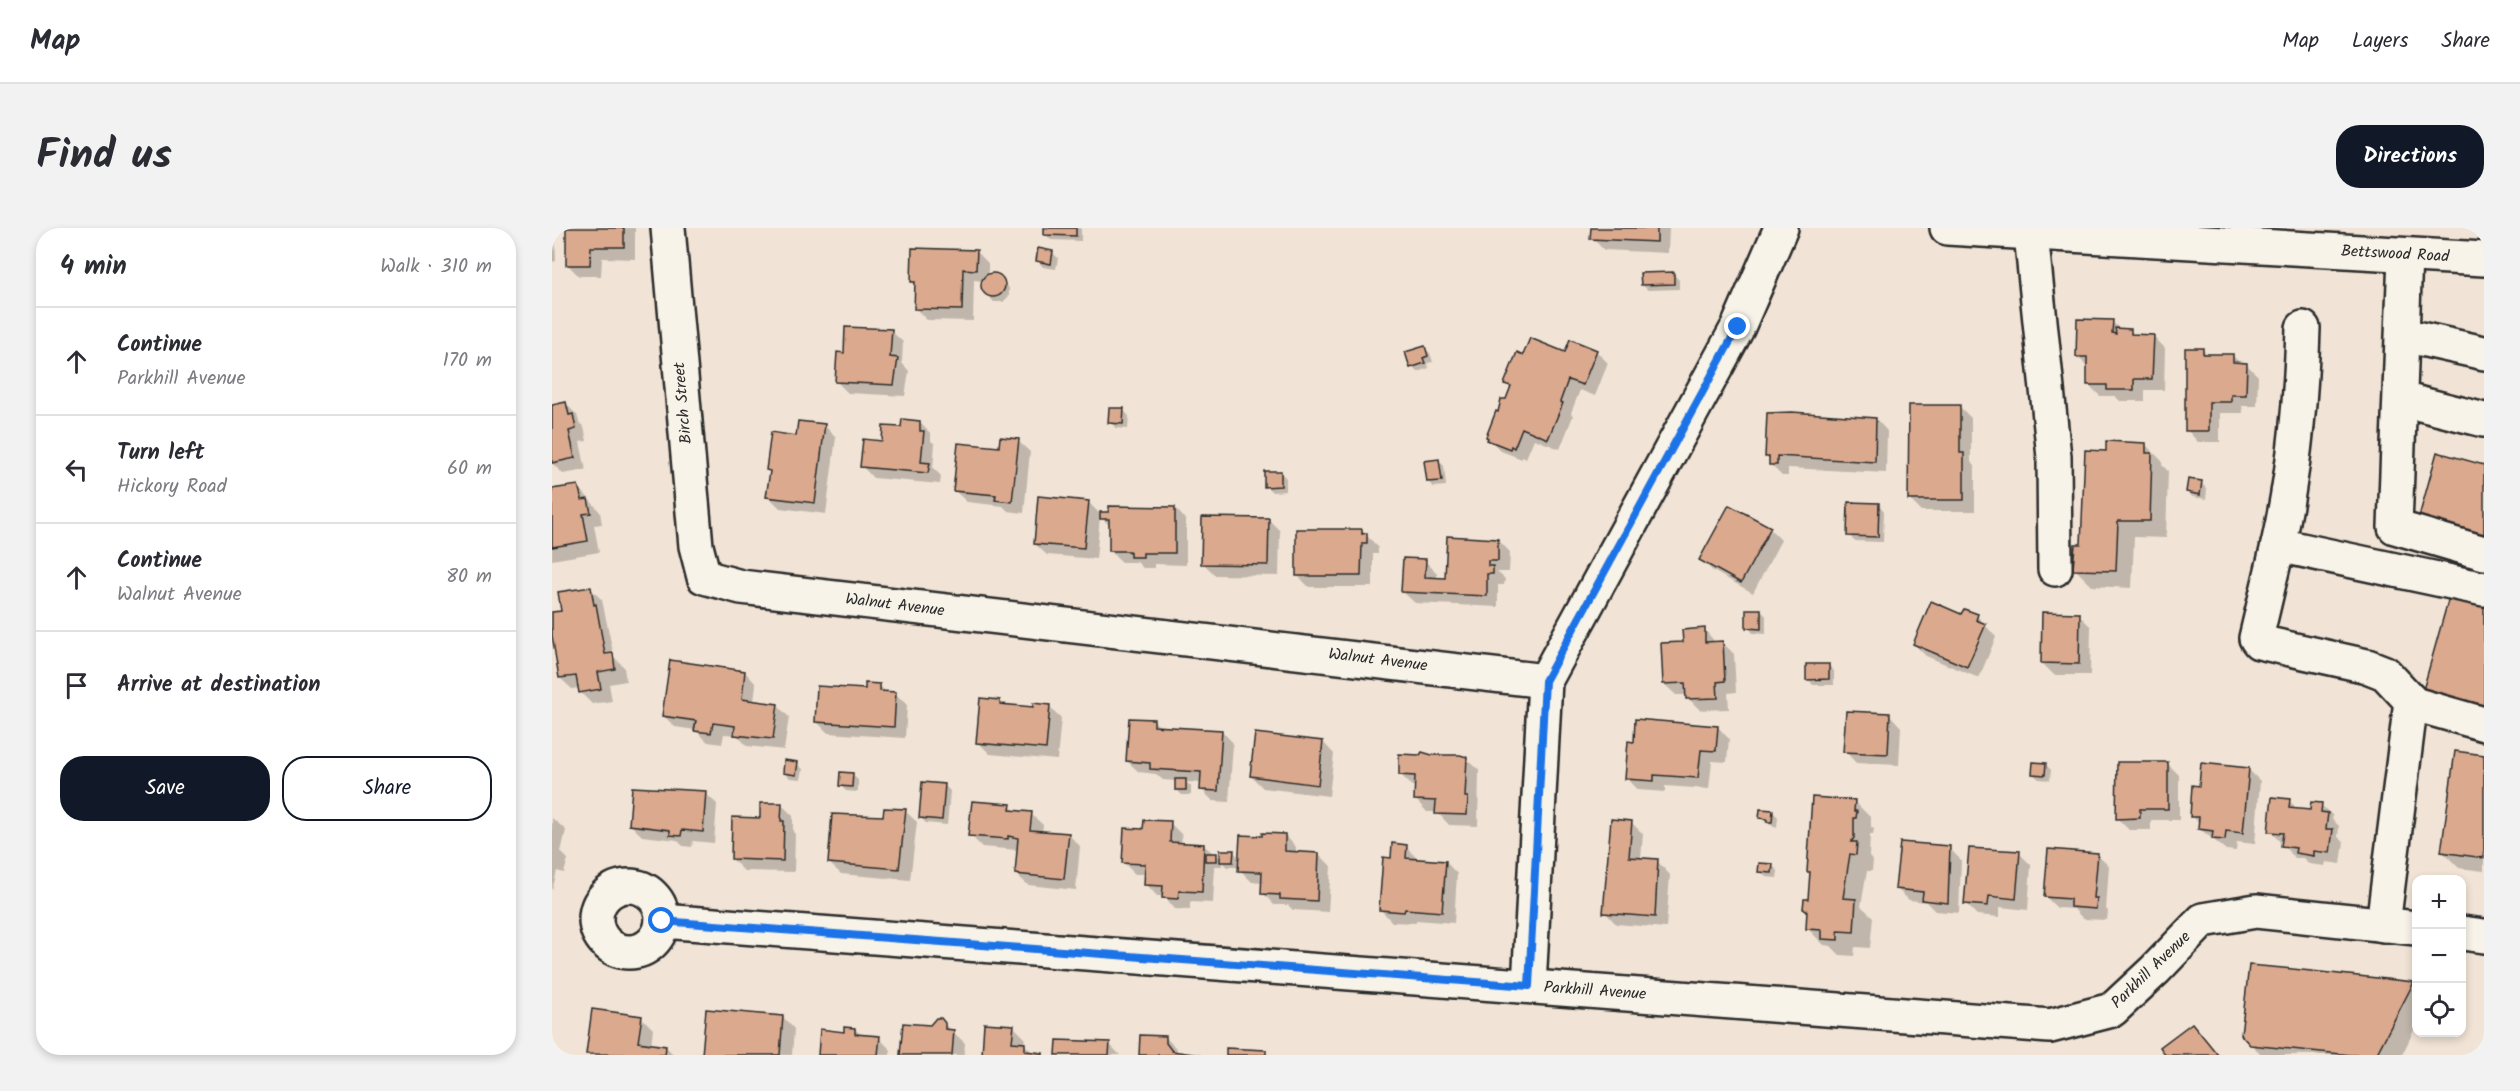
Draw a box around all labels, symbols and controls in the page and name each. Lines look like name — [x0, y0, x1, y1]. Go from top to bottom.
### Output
text: Map — [30, 19, 81, 64]
text: Map — [2282, 25, 2319, 58]
text: Layers — [2352, 25, 2408, 58]
text: Share — [2441, 25, 2490, 58]
text: Find us — [36, 123, 172, 190]
button: Directions — [2336, 125, 2484, 188]
street label: Bettswood Road — [2340, 239, 2451, 269]
text: 4 min — [60, 246, 127, 288]
text: Walk · 310 m — [380, 251, 492, 283]
route end — [1724, 313, 1750, 339]
text: Continue — [117, 328, 202, 363]
icon: ahead — [60, 345, 93, 378]
text: 170 m — [443, 345, 492, 377]
street label: Birch Street — [667, 360, 699, 445]
text: Parkhill Avenue — [117, 363, 245, 395]
text: Turn left — [117, 436, 204, 471]
icon: left — [60, 453, 93, 486]
text: 60 m — [447, 453, 492, 485]
text: Hickory Road — [117, 471, 227, 503]
text: Continue — [117, 544, 202, 579]
icon: ahead — [60, 561, 93, 594]
text: 80 m — [446, 561, 492, 593]
text: Walnut Avenue — [117, 579, 242, 611]
street label: Walnut Avenue — [844, 587, 946, 623]
street label: Walnut Avenue — [1327, 642, 1429, 678]
text: Arrive at destination — [117, 668, 320, 703]
icon: arrive — [60, 669, 93, 702]
button: Save — [60, 756, 270, 821]
button: Share — [282, 756, 492, 821]
map controls — [2412, 875, 2466, 1037]
button: + — [2412, 875, 2466, 929]
route start — [648, 907, 674, 933]
street label: Parkhill Avenue — [2105, 925, 2197, 1015]
button: − — [2412, 929, 2466, 983]
street label: Parkhill Avenue — [1543, 975, 1647, 1007]
button: locate — [2412, 983, 2466, 1037]

